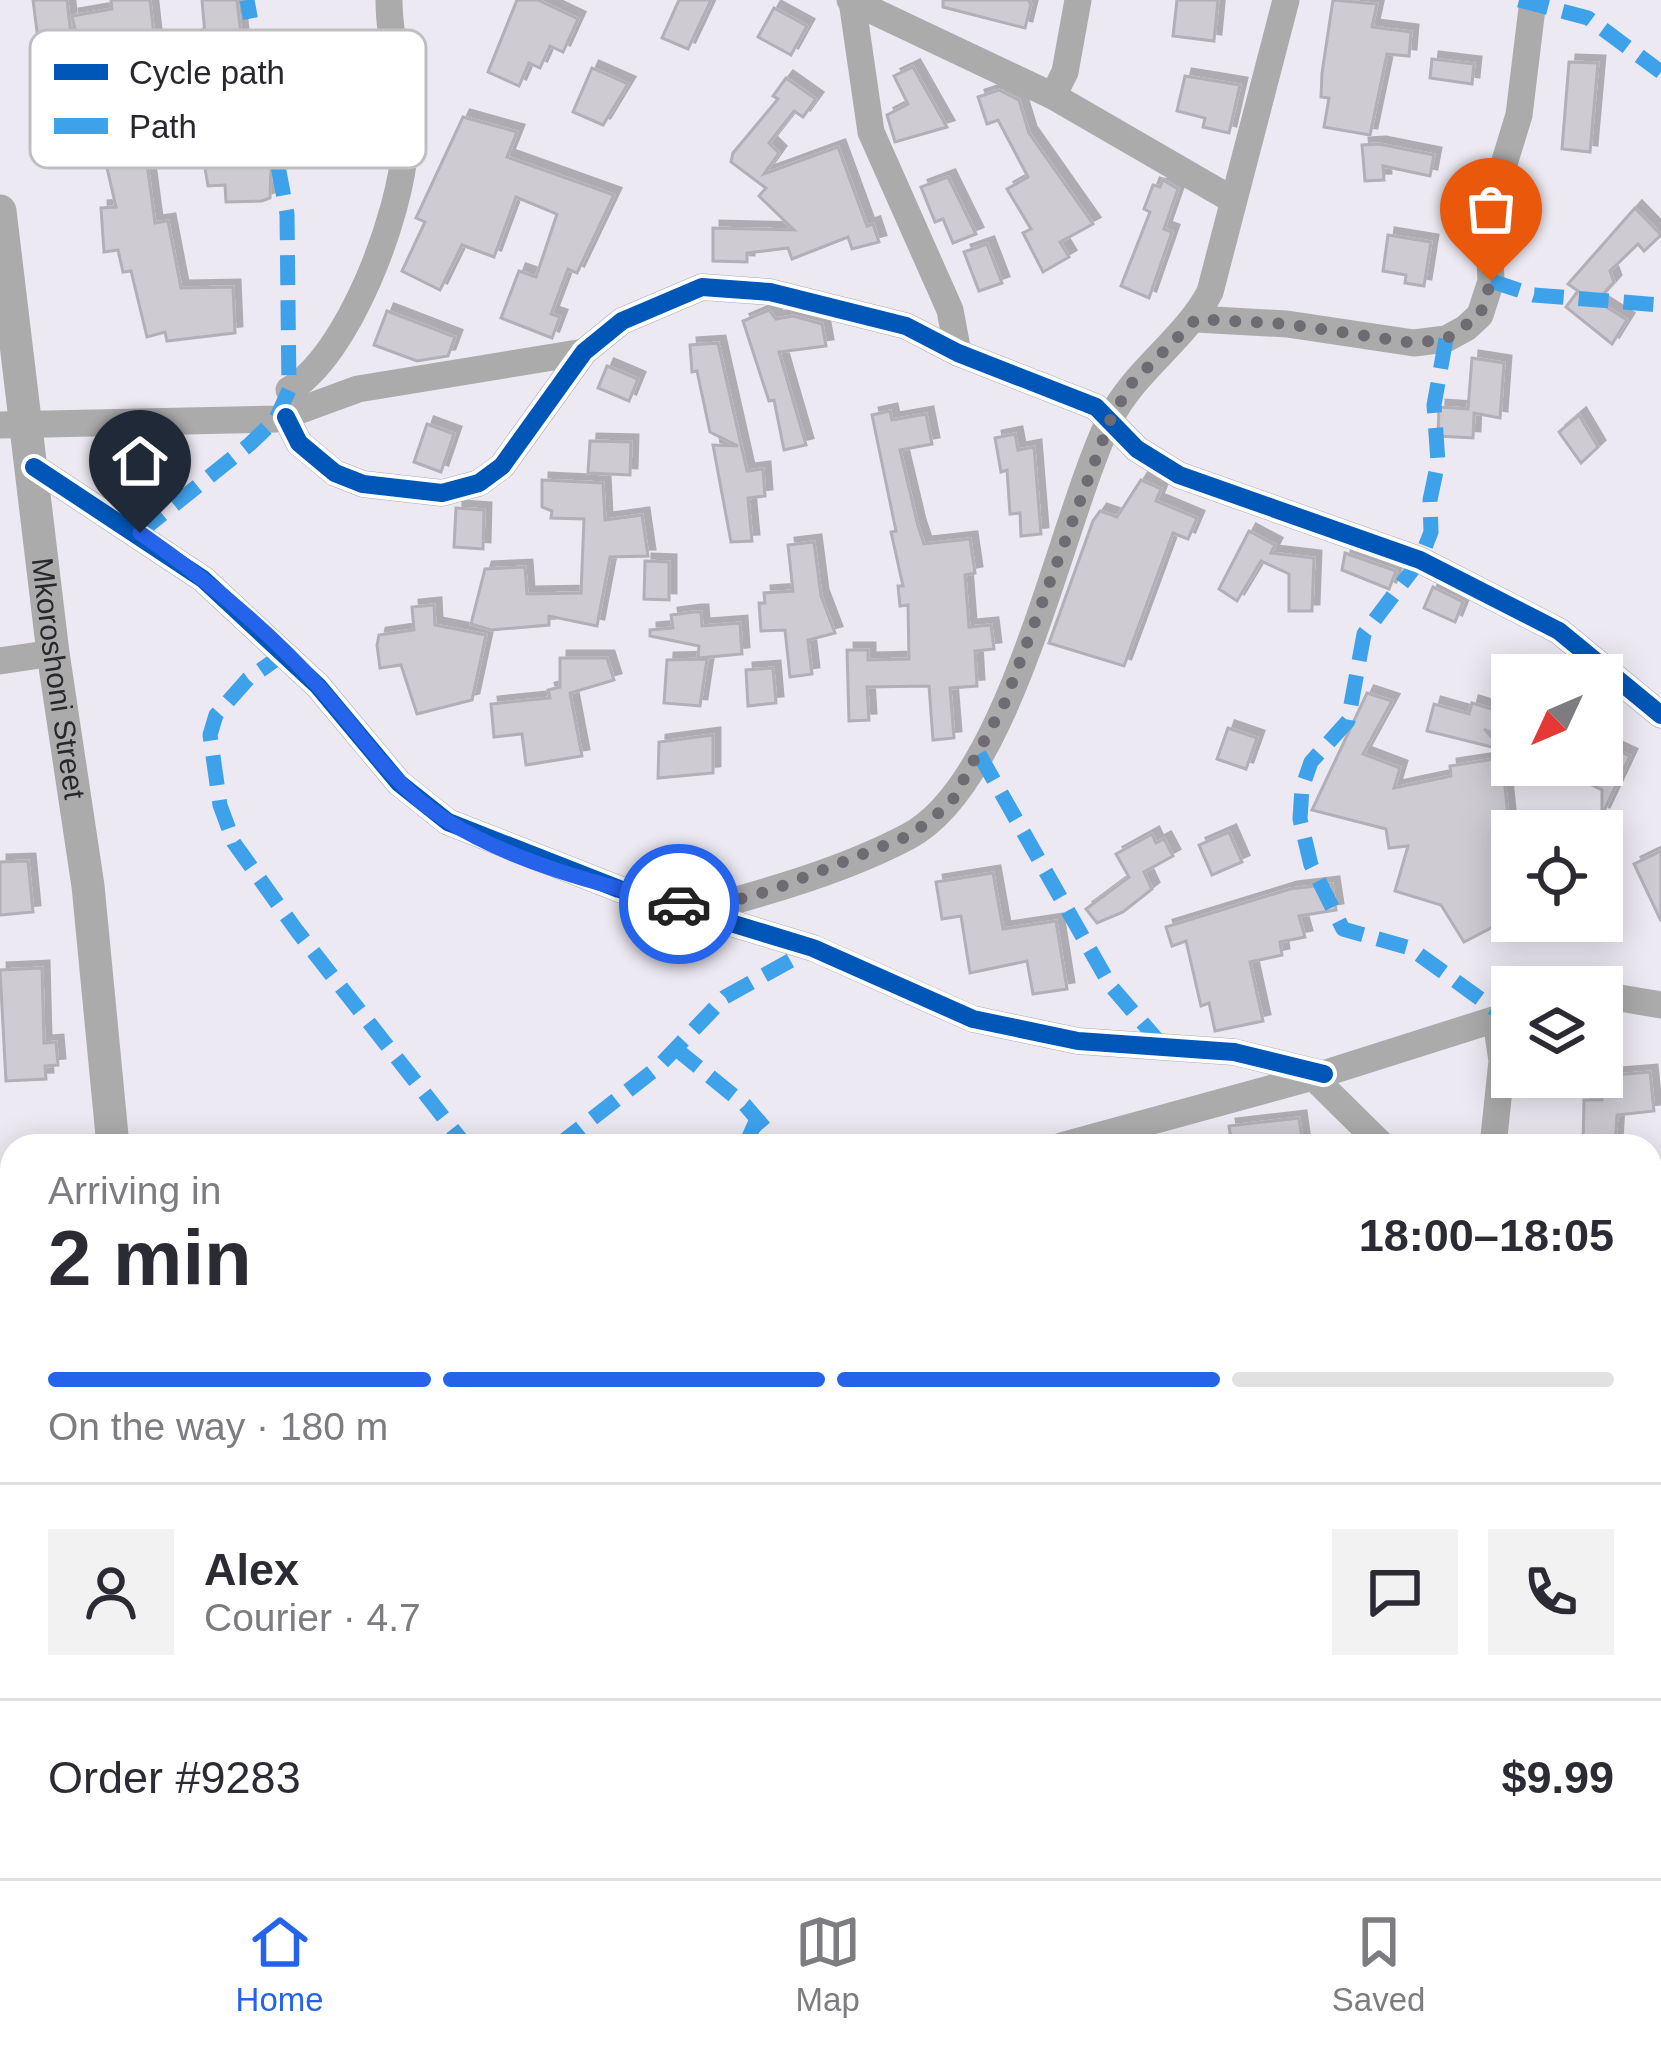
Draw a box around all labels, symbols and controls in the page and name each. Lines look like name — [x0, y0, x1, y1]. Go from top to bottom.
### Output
legend — [30, 30, 426, 168]
text: Cycle path — [129, 54, 285, 91]
text: Path — [129, 108, 197, 145]
pin — [1440, 158, 1542, 281]
icon: bag — [1458, 176, 1524, 242]
pin — [89, 410, 191, 533]
icon: home — [107, 428, 173, 494]
street label: Mkoroshoni Street — [26, 556, 92, 802]
north arrow — [1491, 654, 1623, 786]
map controls — [1491, 654, 1623, 1098]
button: locate — [1491, 810, 1623, 942]
courier — [619, 844, 739, 964]
icon: car — [646, 871, 712, 937]
button: layers — [1491, 966, 1623, 1098]
text: Arriving in — [48, 1169, 221, 1212]
text: 18:00–18:05 — [1359, 1210, 1614, 1261]
text: 2 min — [48, 1214, 252, 1302]
text: On the way · 180 m — [48, 1405, 388, 1448]
button: person — [48, 1529, 174, 1655]
button: chat — [1332, 1529, 1458, 1655]
button: phone — [1488, 1529, 1614, 1655]
text: Alex — [204, 1544, 299, 1595]
text: Courier · 4.7 — [204, 1596, 421, 1639]
text: Order #9283 — [48, 1752, 301, 1803]
text: $9.99 — [1501, 1752, 1614, 1803]
tab: Home — [236, 1909, 324, 2019]
tab: Map — [795, 1909, 861, 2019]
tab: Saved — [1332, 1909, 1425, 2019]

